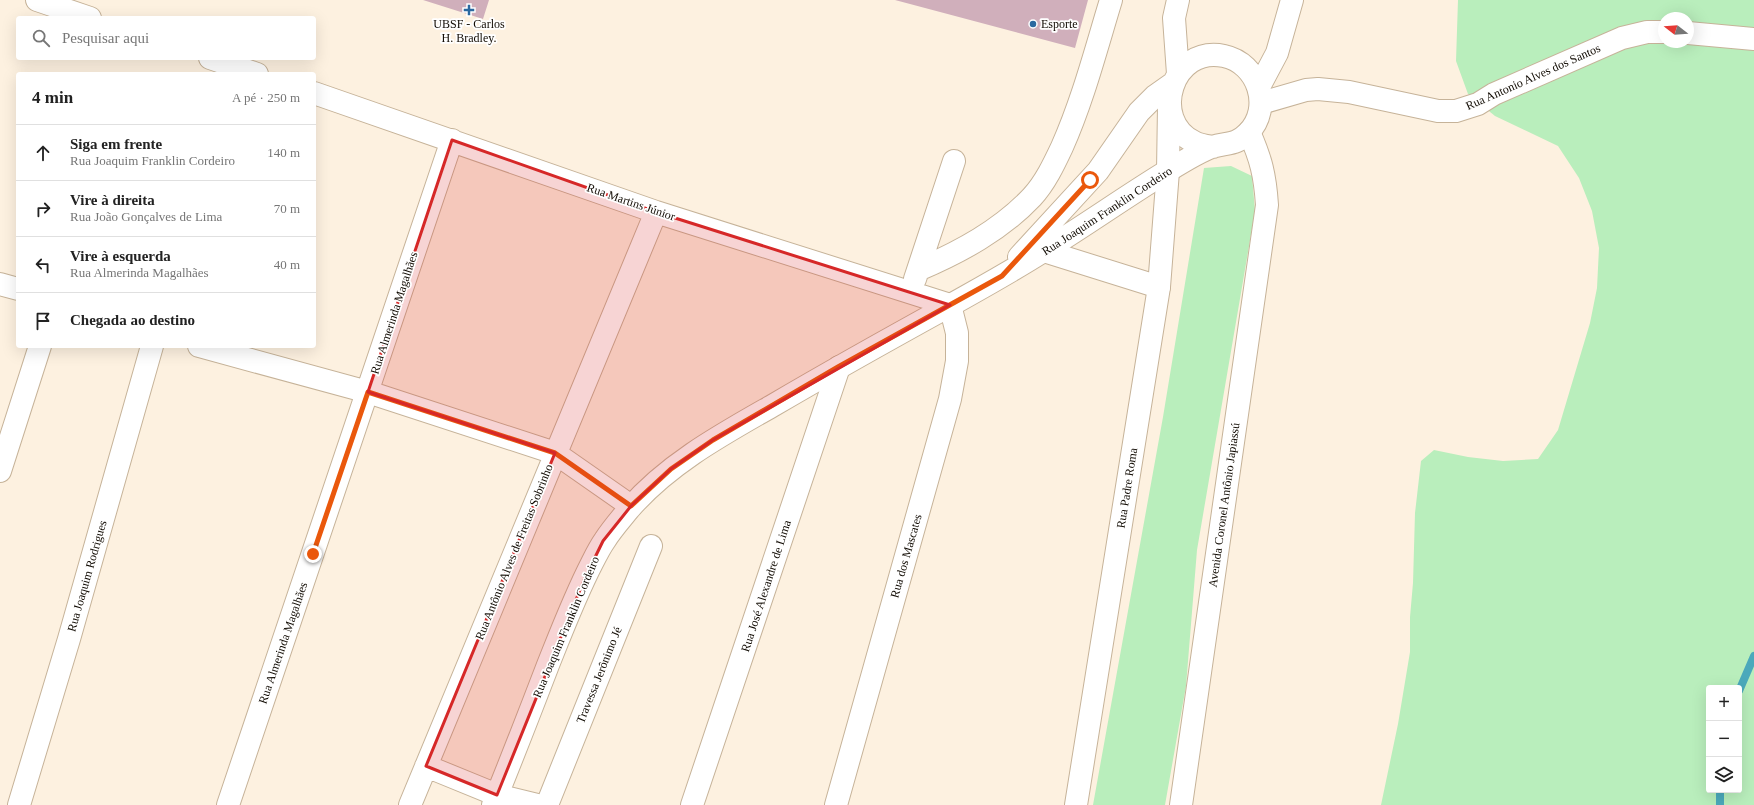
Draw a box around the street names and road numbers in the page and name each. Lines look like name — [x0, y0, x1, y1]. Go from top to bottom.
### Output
street label: Rua Antonio Alves dos Santos — [1463, 41, 1603, 113]
street label: Rua Joaquim Franklin Cordeiro — [1039, 164, 1175, 258]
street label: Rua Martins Júnior — [585, 180, 677, 224]
street label: Rua Almerinda Magalhães — [368, 250, 421, 376]
street label: Avenida Coronel Antônio Japiassú — [1206, 422, 1242, 588]
street label: Rua Padre Roma — [1114, 446, 1140, 529]
street label: Rua Antônio Alves de Freitas Sobrinho — [472, 462, 556, 642]
street label: Rua dos Mascates — [887, 512, 925, 600]
street label: Rua Joaquim Rodrigues — [64, 518, 110, 633]
street label: Rua José Alexandre de Lima — [738, 518, 794, 654]
street label: Rua Joaquim Franklin Cordeiro — [530, 554, 602, 700]
street label: Rua Almerinda Magalhães — [256, 580, 311, 706]
street label: Travessa Jerônimo Jé — [573, 625, 625, 725]

